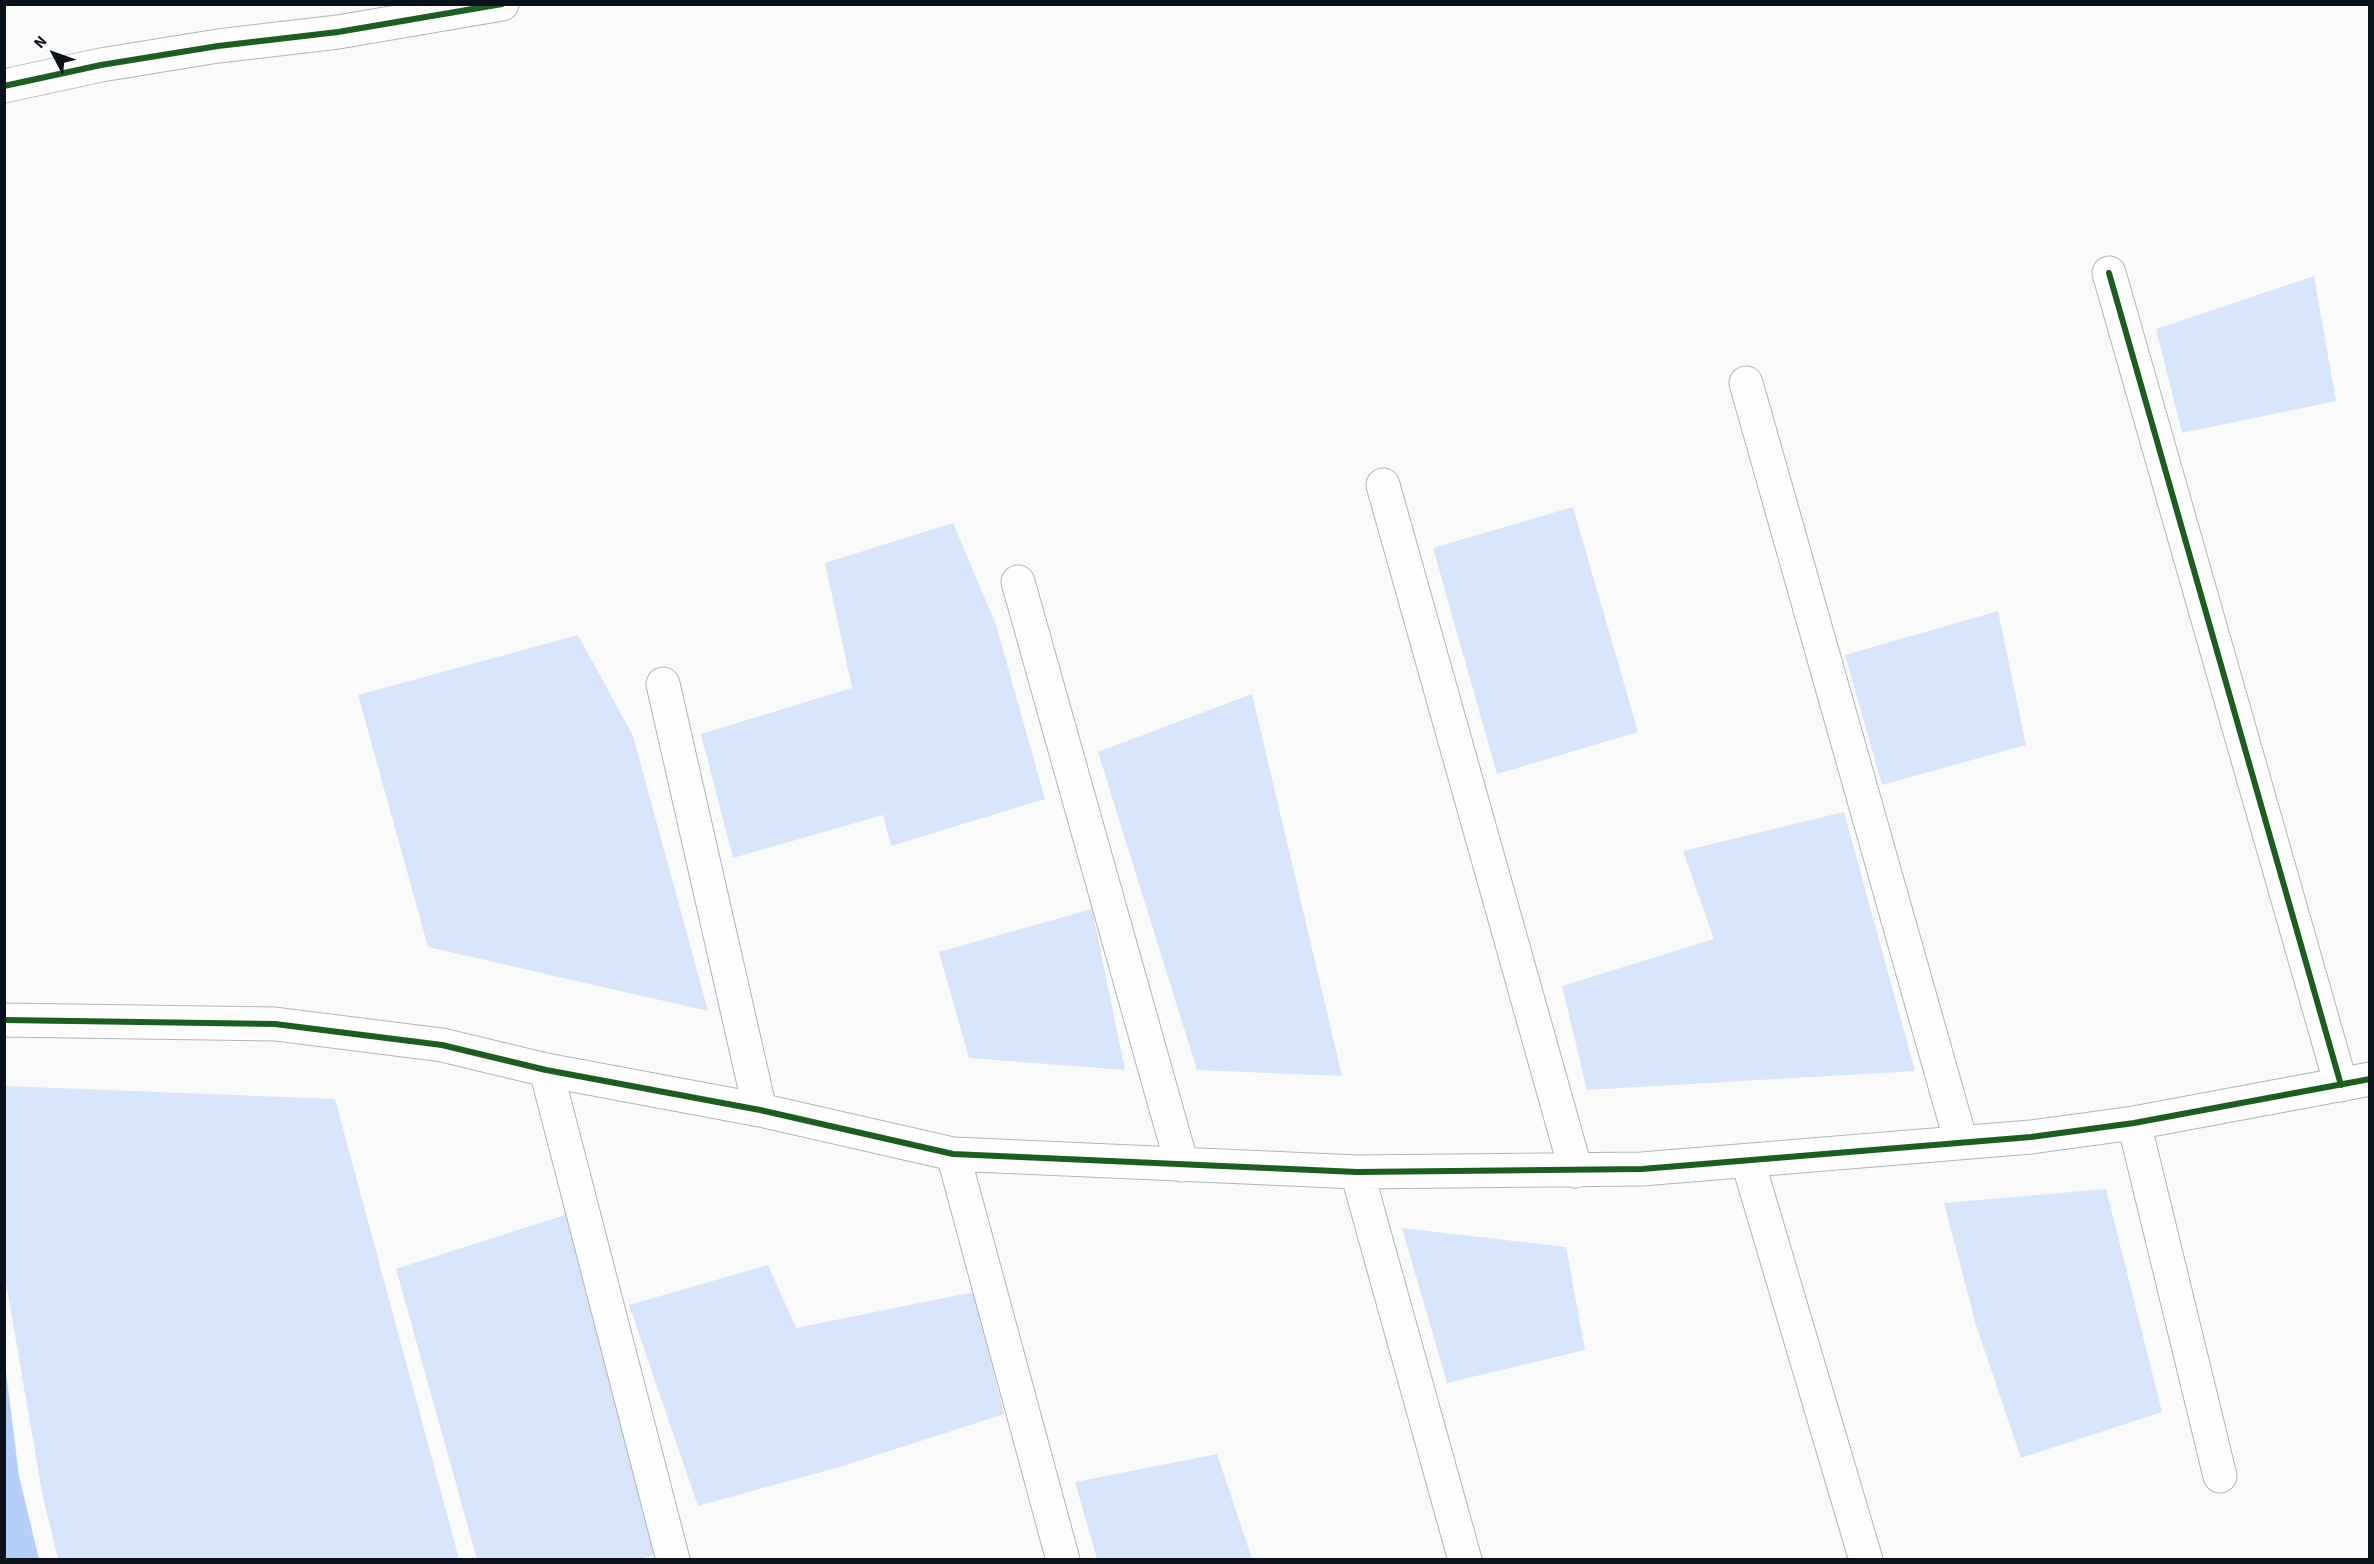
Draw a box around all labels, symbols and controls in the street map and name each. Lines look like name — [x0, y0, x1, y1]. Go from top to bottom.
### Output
north arrow — [24, 24, 84, 84]
text: N — [29, 31, 52, 53]

